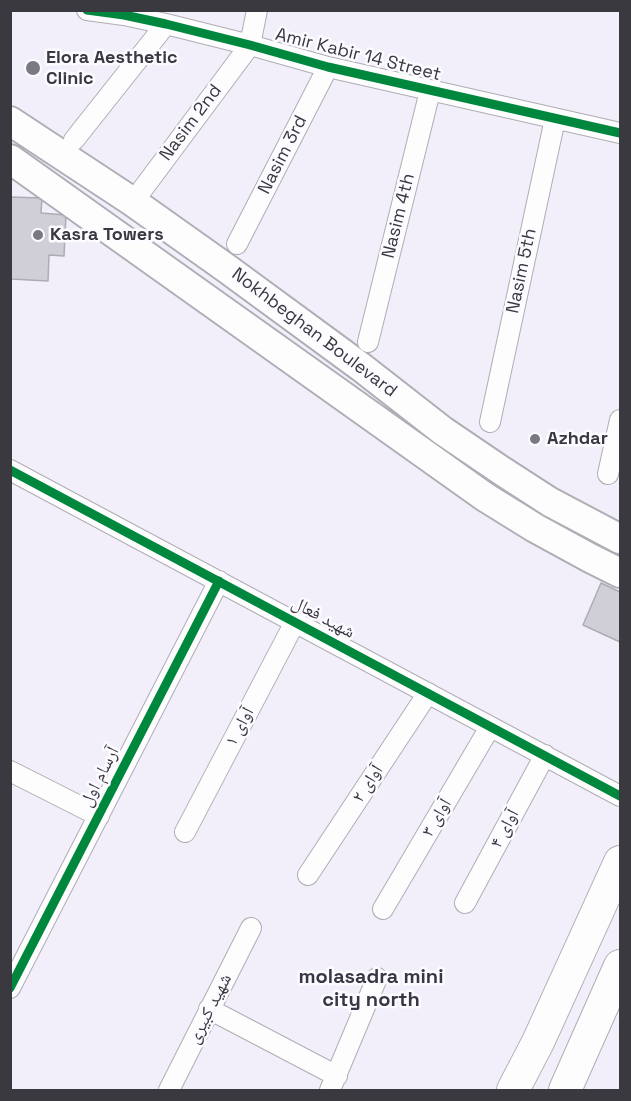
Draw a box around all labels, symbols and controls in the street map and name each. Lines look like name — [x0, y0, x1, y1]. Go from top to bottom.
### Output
street label: Amir Kabir 14 Street — [273, 24, 443, 86]
place label: Elora Aesthetic Clinic — [46, 47, 178, 90]
marker: Elora Aesthetic Clinic — [24, 59, 42, 77]
street label: Nasim 2nd — [155, 81, 227, 165]
street label: Nasim 3rd — [254, 112, 312, 198]
street label: Nasim 4th — [378, 171, 420, 261]
place label: Kasra Towers — [50, 224, 164, 246]
street label: Nasim 5th — [502, 227, 542, 315]
marker: Kasra Towers — [31, 228, 45, 242]
street label: Nokhbeghan Boulevard — [227, 264, 401, 402]
place label: Azhdar — [547, 428, 608, 450]
marker: Azhdar — [528, 432, 542, 446]
street label: شهید فعال — [288, 592, 358, 644]
street label: آوای ۱ — [221, 704, 259, 750]
street label: آرسام اول — [76, 743, 124, 811]
street label: آوای ۲ — [348, 761, 388, 807]
street label: آوای ۳ — [417, 795, 457, 841]
street label: آوای ۴ — [486, 806, 524, 852]
district label: molasadra mini city north — [299, 966, 443, 1013]
street label: شهید کبیری — [183, 970, 237, 1048]

